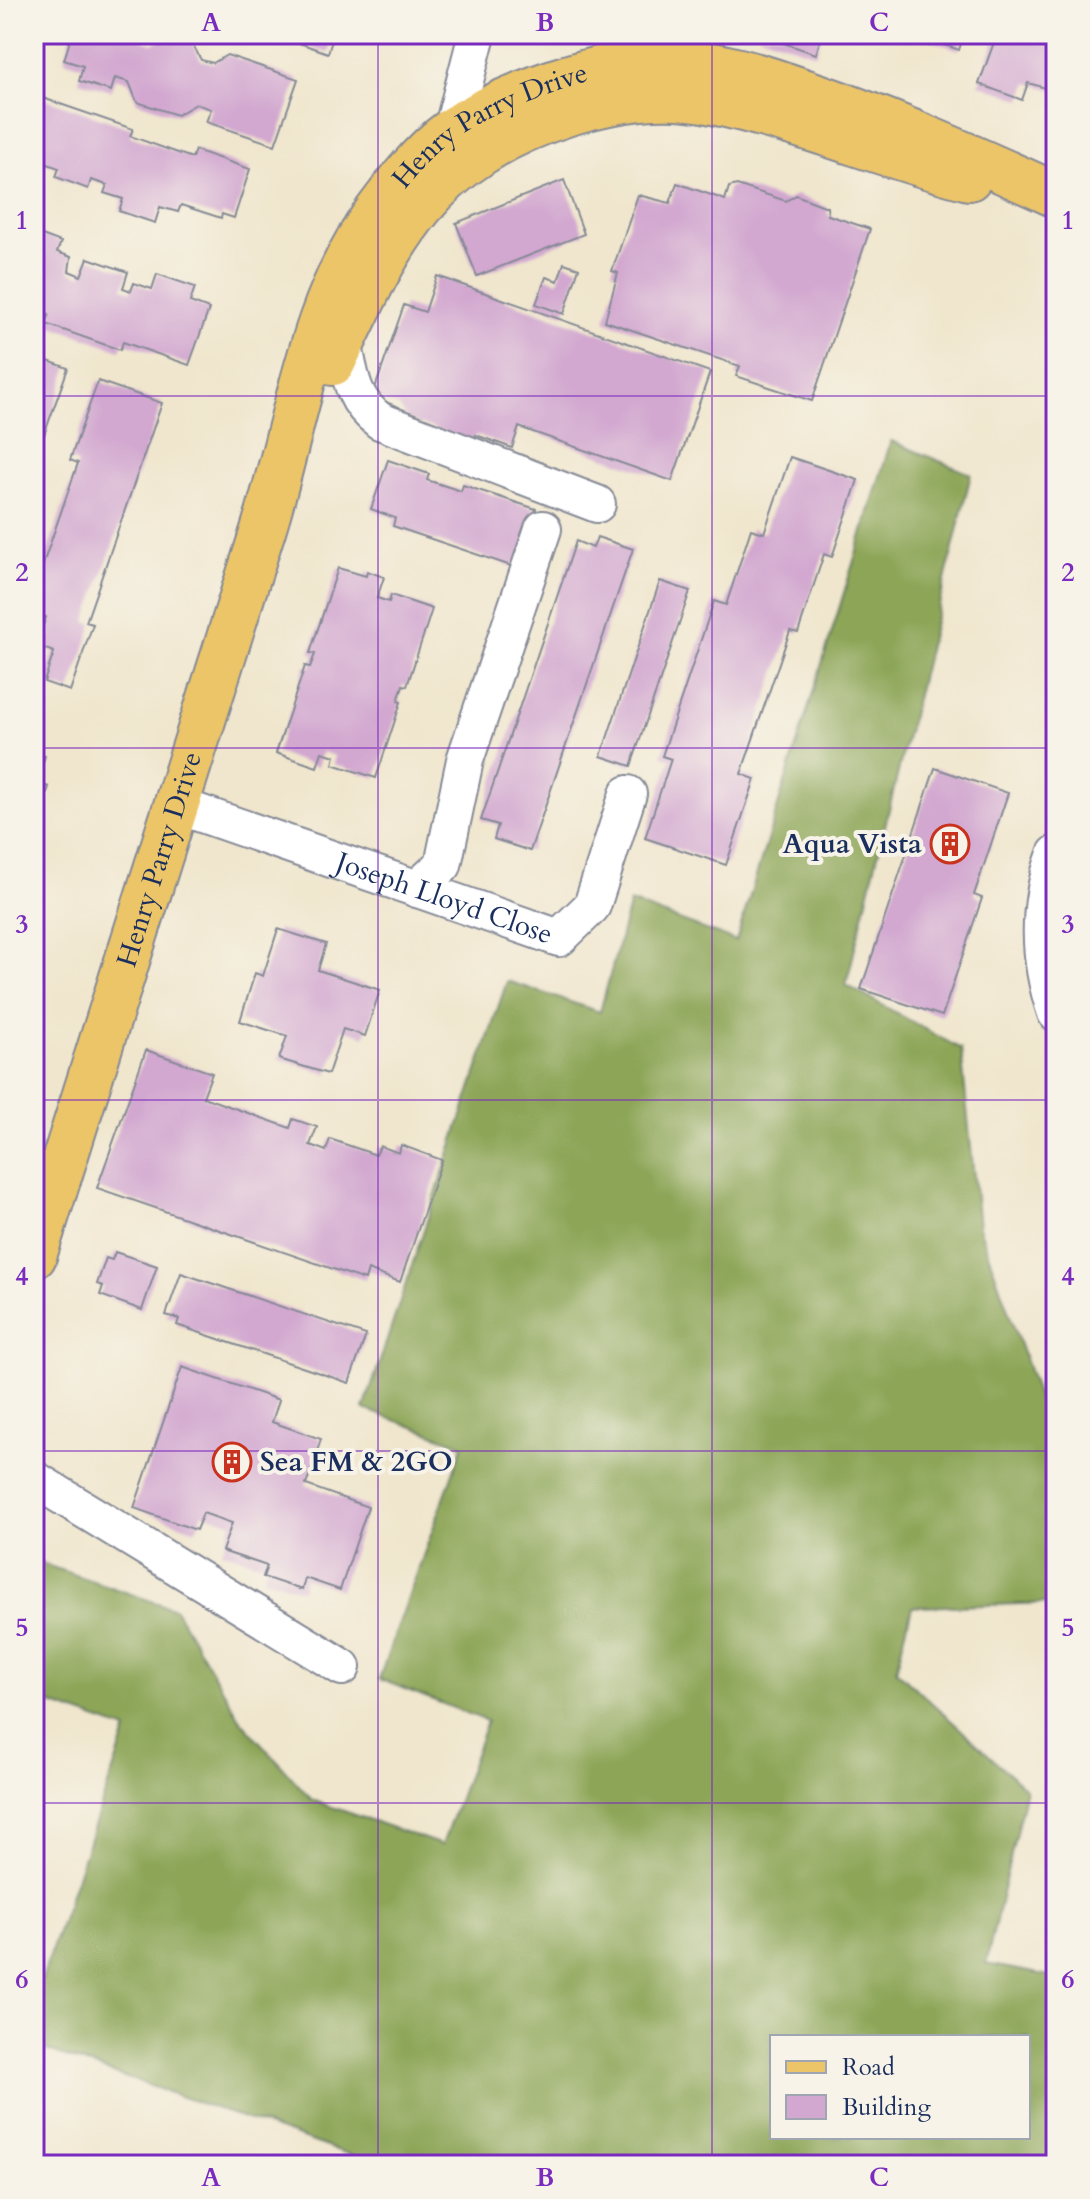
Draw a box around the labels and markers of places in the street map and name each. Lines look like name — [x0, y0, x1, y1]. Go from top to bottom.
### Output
building icon: Aqua Vista — [929, 823, 971, 865]
place label: Aqua Vista — [783, 825, 922, 863]
building icon: Sea FM & 2GO — [211, 1441, 253, 1483]
place label: Sea FM & 2GO — [260, 1443, 453, 1481]

